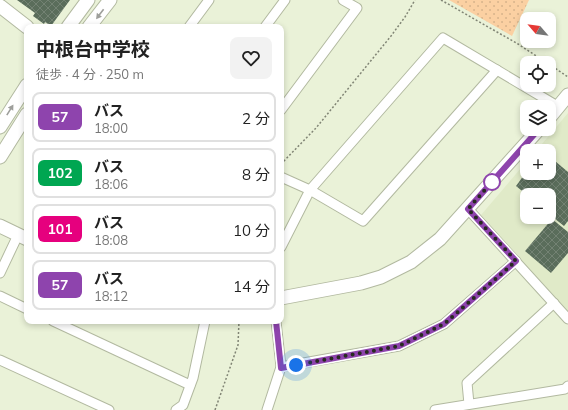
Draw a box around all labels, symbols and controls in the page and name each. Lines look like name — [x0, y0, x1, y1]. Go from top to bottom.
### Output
one-way arrow — [95, 8, 104, 19]
north arrow — [520, 12, 556, 48]
map controls — [520, 12, 556, 224]
text: 中根台中学校 — [36, 37, 150, 61]
button: heart — [230, 37, 272, 79]
button: locate — [520, 56, 556, 92]
text: 徒歩 · 4 分 · 250 m — [36, 66, 144, 82]
button: layers — [520, 100, 556, 136]
text: バス — [94, 101, 124, 120]
one-way arrow — [7, 104, 14, 116]
text: 57 — [52, 108, 68, 126]
text: 2 分 — [242, 109, 270, 128]
text: 18:00 — [94, 120, 128, 136]
button: + — [520, 144, 556, 180]
text: バス — [94, 157, 124, 176]
text: 102 — [47, 164, 73, 182]
text: 8 分 — [242, 165, 270, 184]
unlabelled marker — [483, 173, 501, 191]
text: 18:06 — [94, 176, 128, 192]
button: − — [520, 188, 556, 224]
text: バス — [94, 213, 124, 232]
text: 101 — [47, 220, 73, 238]
text: 10 分 — [233, 221, 270, 240]
text: 18:08 — [94, 232, 128, 248]
text: バス — [94, 269, 124, 288]
text: 57 — [52, 276, 68, 294]
text: 14 分 — [233, 277, 270, 296]
text: 18:12 — [94, 288, 128, 304]
your location — [286, 355, 306, 375]

